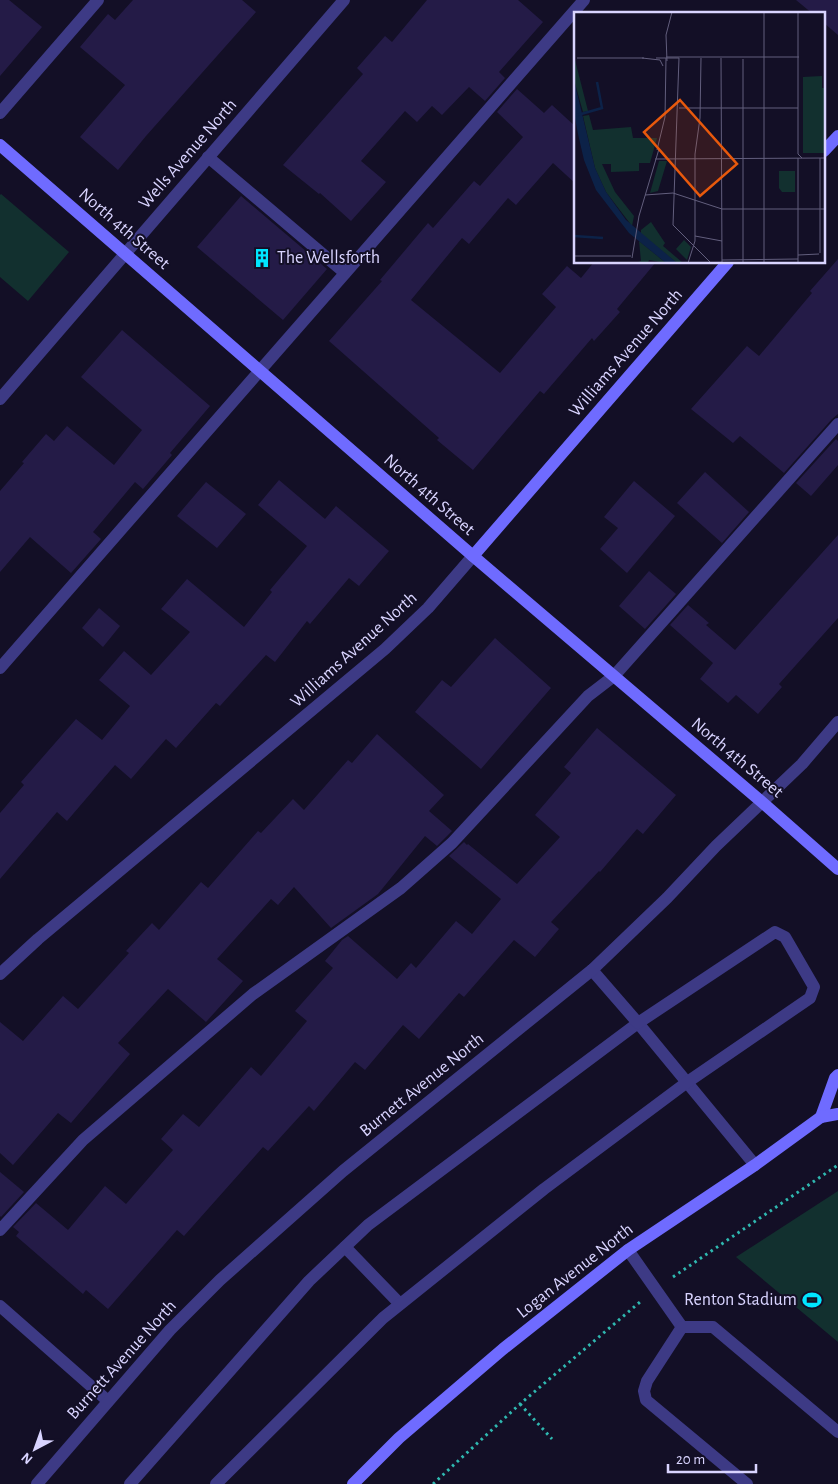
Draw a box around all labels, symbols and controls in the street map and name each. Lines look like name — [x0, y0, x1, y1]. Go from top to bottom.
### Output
inset map — [574, 12, 826, 264]
street label: Wells Avenue North — [136, 96, 240, 212]
street label: North 4th Street — [75, 185, 173, 273]
building icon: The Wellsforth — [251, 247, 273, 269]
place label: The Wellsforth — [277, 249, 380, 267]
street label: Williams Avenue North — [566, 286, 686, 420]
street label: North 4th Street — [380, 451, 478, 539]
street label: Williams Avenue North — [287, 589, 421, 711]
street label: North 4th Street — [688, 715, 786, 802]
street label: Burnett Avenue North — [357, 1030, 487, 1140]
street label: Logan Avenue North — [514, 1220, 636, 1322]
sports icon: Renton Stadium — [801, 1289, 823, 1311]
place label: Renton Stadium — [684, 1291, 797, 1309]
street label: Burnett Avenue North — [64, 1297, 180, 1423]
north arrow — [10, 1424, 60, 1474]
scale bar — [668, 1442, 756, 1474]
text: N — [19, 1450, 35, 1467]
text: 20 m — [676, 1452, 705, 1467]

